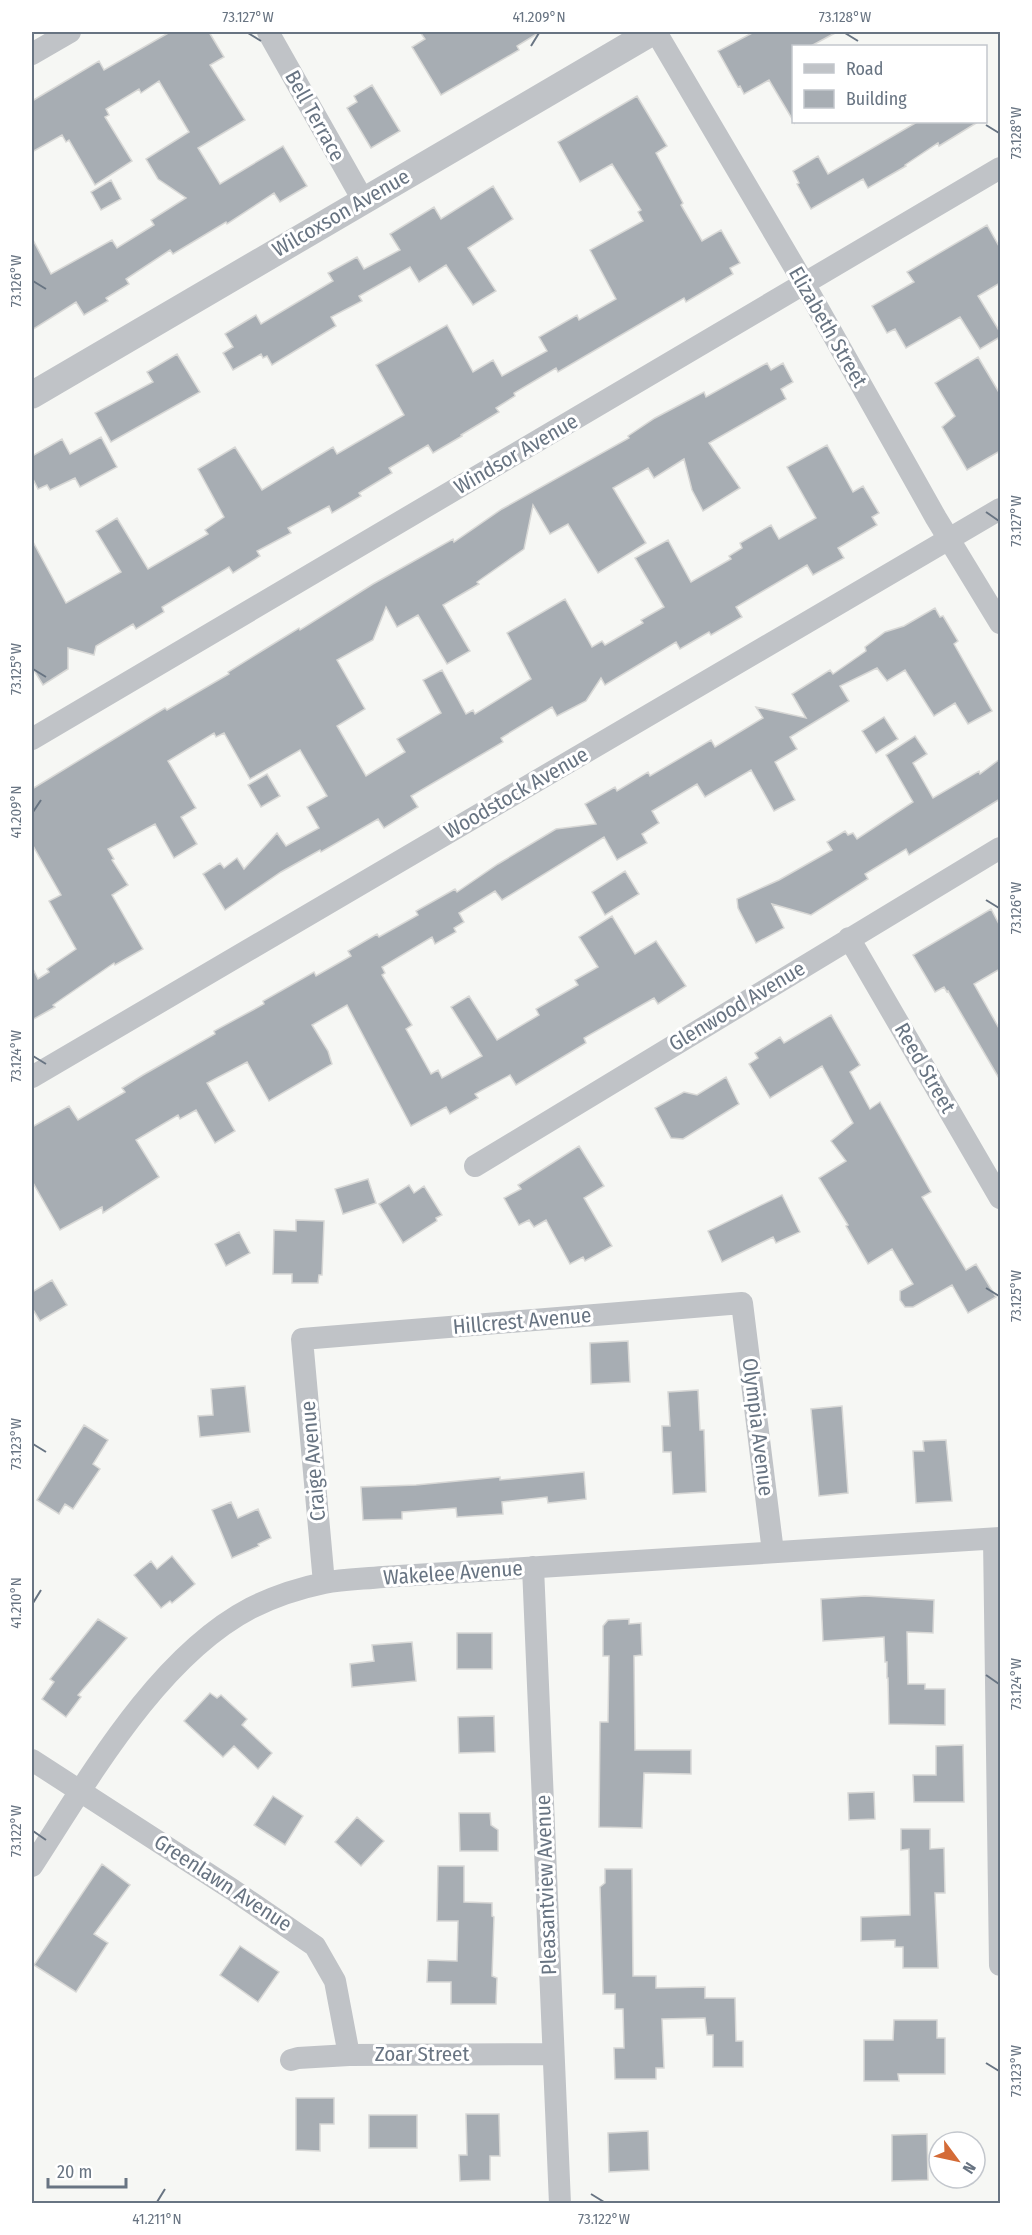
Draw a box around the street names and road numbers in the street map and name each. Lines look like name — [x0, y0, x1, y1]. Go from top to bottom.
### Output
street label: Bell Terrace — [279, 66, 351, 166]
street label: Wilcoxson Avenue — [268, 163, 414, 263]
street label: Elizabeth Street — [783, 262, 873, 392]
street label: Windsor Avenue — [449, 408, 583, 500]
street label: Woodstock Avenue — [439, 741, 593, 845]
street label: Glenwood Avenue — [664, 955, 810, 1057]
street label: Reed Street — [889, 1018, 961, 1118]
street label: Hillcrest Avenue — [452, 1302, 592, 1340]
street label: Olympia Avenue — [737, 1357, 779, 1497]
street label: Craige Avenue — [295, 1400, 331, 1522]
street label: Wakelee Avenue — [382, 1555, 524, 1591]
street label: Pleasantview Avenue — [530, 1794, 562, 1976]
street label: Greenlawn Avenue — [149, 1829, 297, 1937]
street label: Zoar Street — [375, 2041, 469, 2067]

